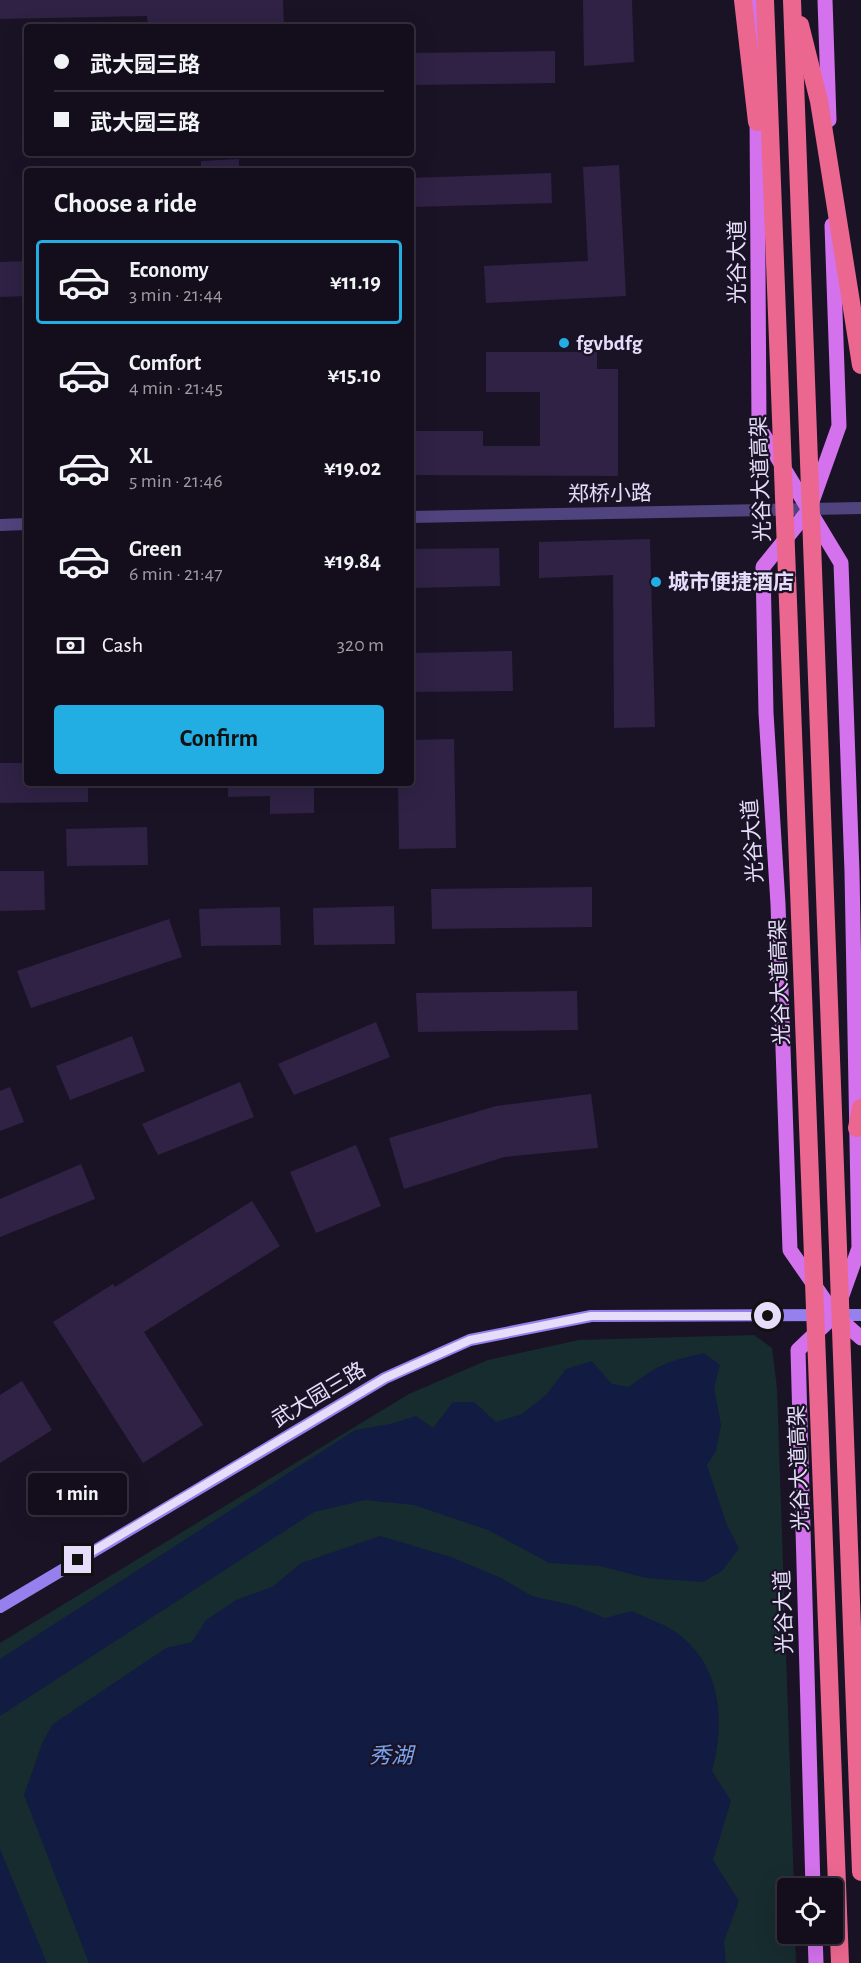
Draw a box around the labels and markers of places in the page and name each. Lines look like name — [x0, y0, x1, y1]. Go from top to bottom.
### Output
place label: fgvbdfg — [576, 333, 643, 354]
marker: fgvbdfg — [557, 336, 571, 350]
place label: 城市便捷酒店 — [668, 571, 794, 593]
marker: 城市便捷酒店 — [649, 575, 663, 589]

